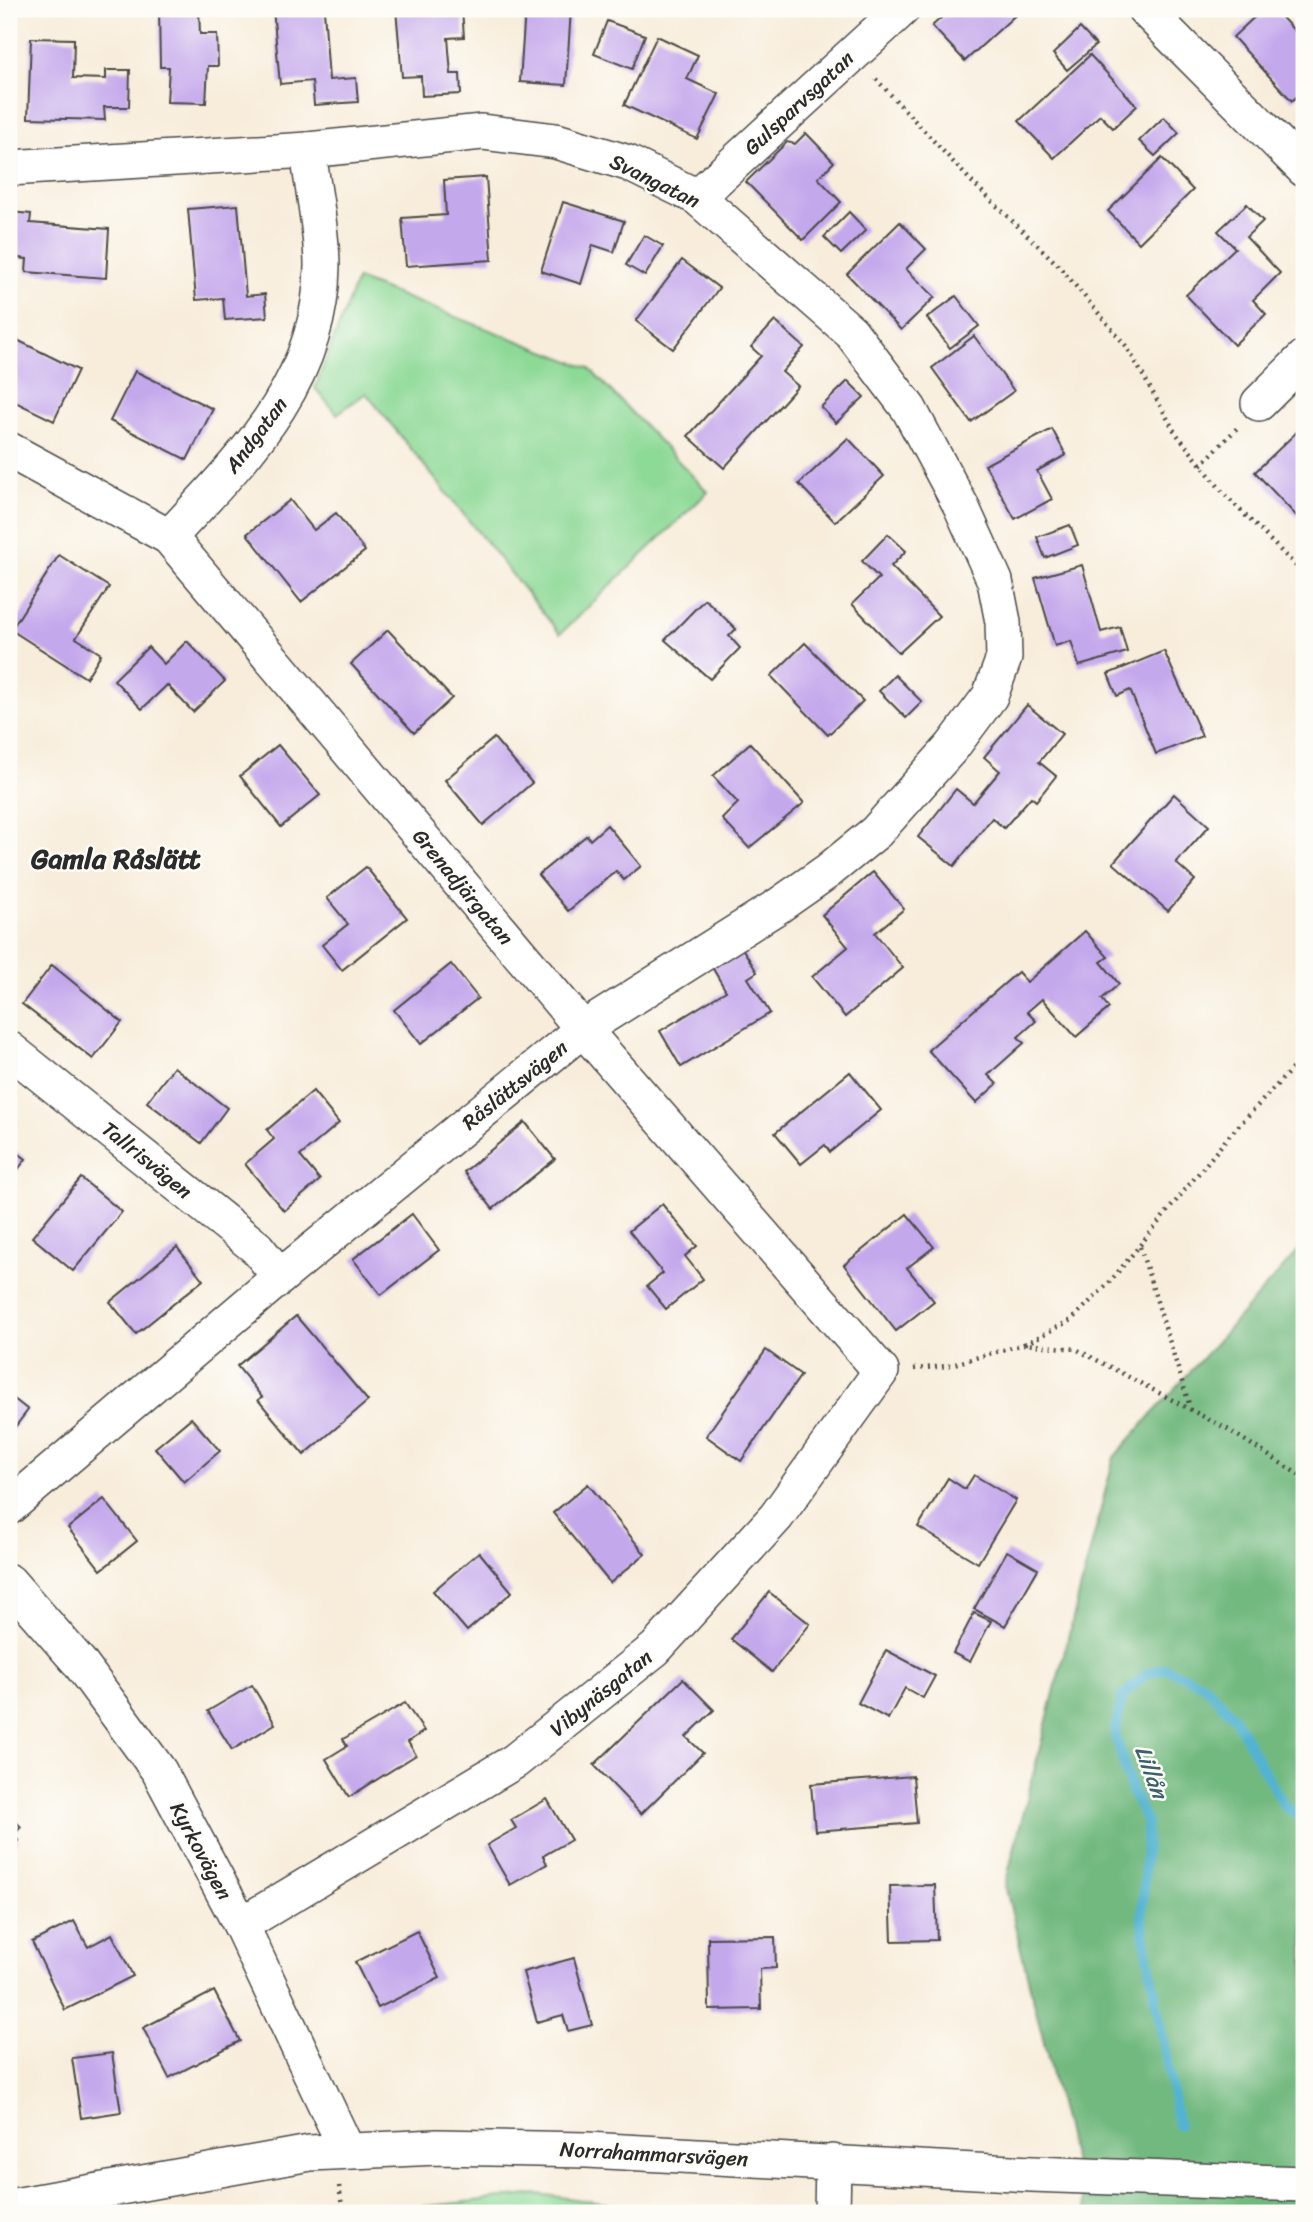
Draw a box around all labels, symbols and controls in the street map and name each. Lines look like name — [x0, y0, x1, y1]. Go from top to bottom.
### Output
street label: Gulsparvsgatan — [735, 41, 863, 165]
street label: Svangatan — [603, 143, 707, 219]
street label: Andgatan — [214, 388, 298, 483]
street label: Grenadjärgatan — [402, 820, 524, 954]
district label: Gamla Råslätt — [31, 834, 201, 883]
street label: Råslättsvägen — [453, 1030, 577, 1140]
street label: Tallrisvägen — [93, 1111, 201, 1209]
street label: Vibynäsgatan — [541, 1639, 661, 1747]
water label: Lillån — [1122, 1740, 1180, 1807]
street label: Kyrkovägen — [159, 1795, 243, 1907]
street label: Norrahammarsvägen — [559, 2130, 749, 2178]

